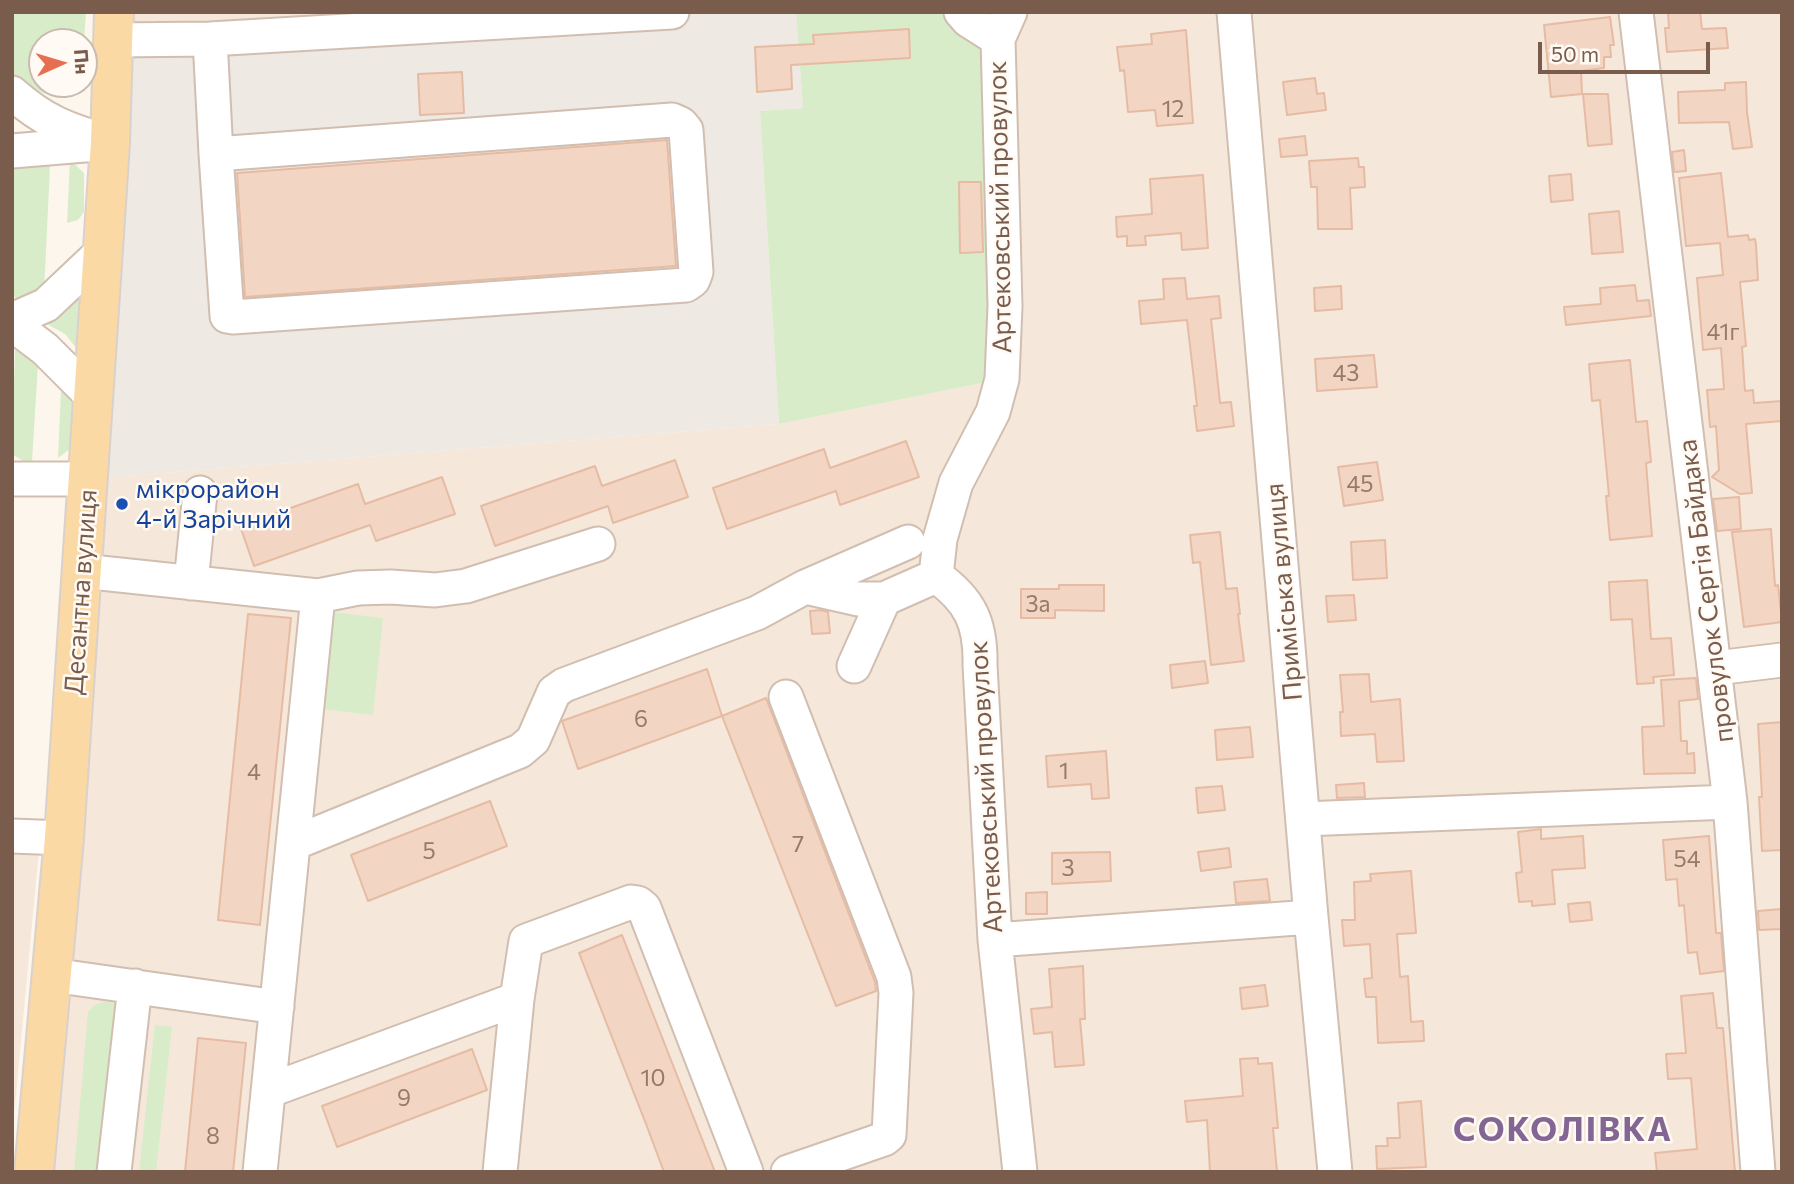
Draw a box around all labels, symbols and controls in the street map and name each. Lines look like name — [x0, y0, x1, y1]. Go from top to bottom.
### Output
north arrow — [28, 28, 98, 98]
scale bar — [1542, 28, 1714, 72]
text: 50 m — [1551, 41, 1599, 66]
text: Пн — [70, 48, 95, 75]
street label: Артековський провулок — [982, 60, 1018, 354]
house number: 12 — [1162, 95, 1184, 123]
house number: 41г — [1706, 318, 1740, 346]
house number: 43 — [1333, 359, 1359, 387]
street label: провулок Сергія Байдака — [1672, 437, 1740, 745]
house number: 45 — [1346, 470, 1374, 498]
place label: мікрорайон 4-й Зарічний — [136, 473, 291, 534]
street label: Приміська вулиця — [1259, 482, 1309, 702]
street label: Десантна вулиця — [58, 488, 104, 696]
marker: мікрорайон 4-й Зарічний — [114, 496, 130, 512]
house number: 3а — [1025, 590, 1051, 618]
street label: Артековський провулок — [963, 640, 1009, 934]
house number: 6 — [634, 705, 648, 733]
house number: 1 — [1059, 757, 1069, 785]
house number: 4 — [247, 758, 261, 786]
house number: 7 — [792, 830, 804, 858]
house number: 5 — [422, 837, 436, 865]
house number: 54 — [1673, 845, 1701, 873]
house number: 3 — [1061, 854, 1075, 882]
house number: 10 — [641, 1064, 665, 1092]
house number: 9 — [397, 1084, 411, 1112]
district label: СОКОЛІВКА — [1454, 1110, 1672, 1150]
house number: 8 — [206, 1122, 220, 1150]

